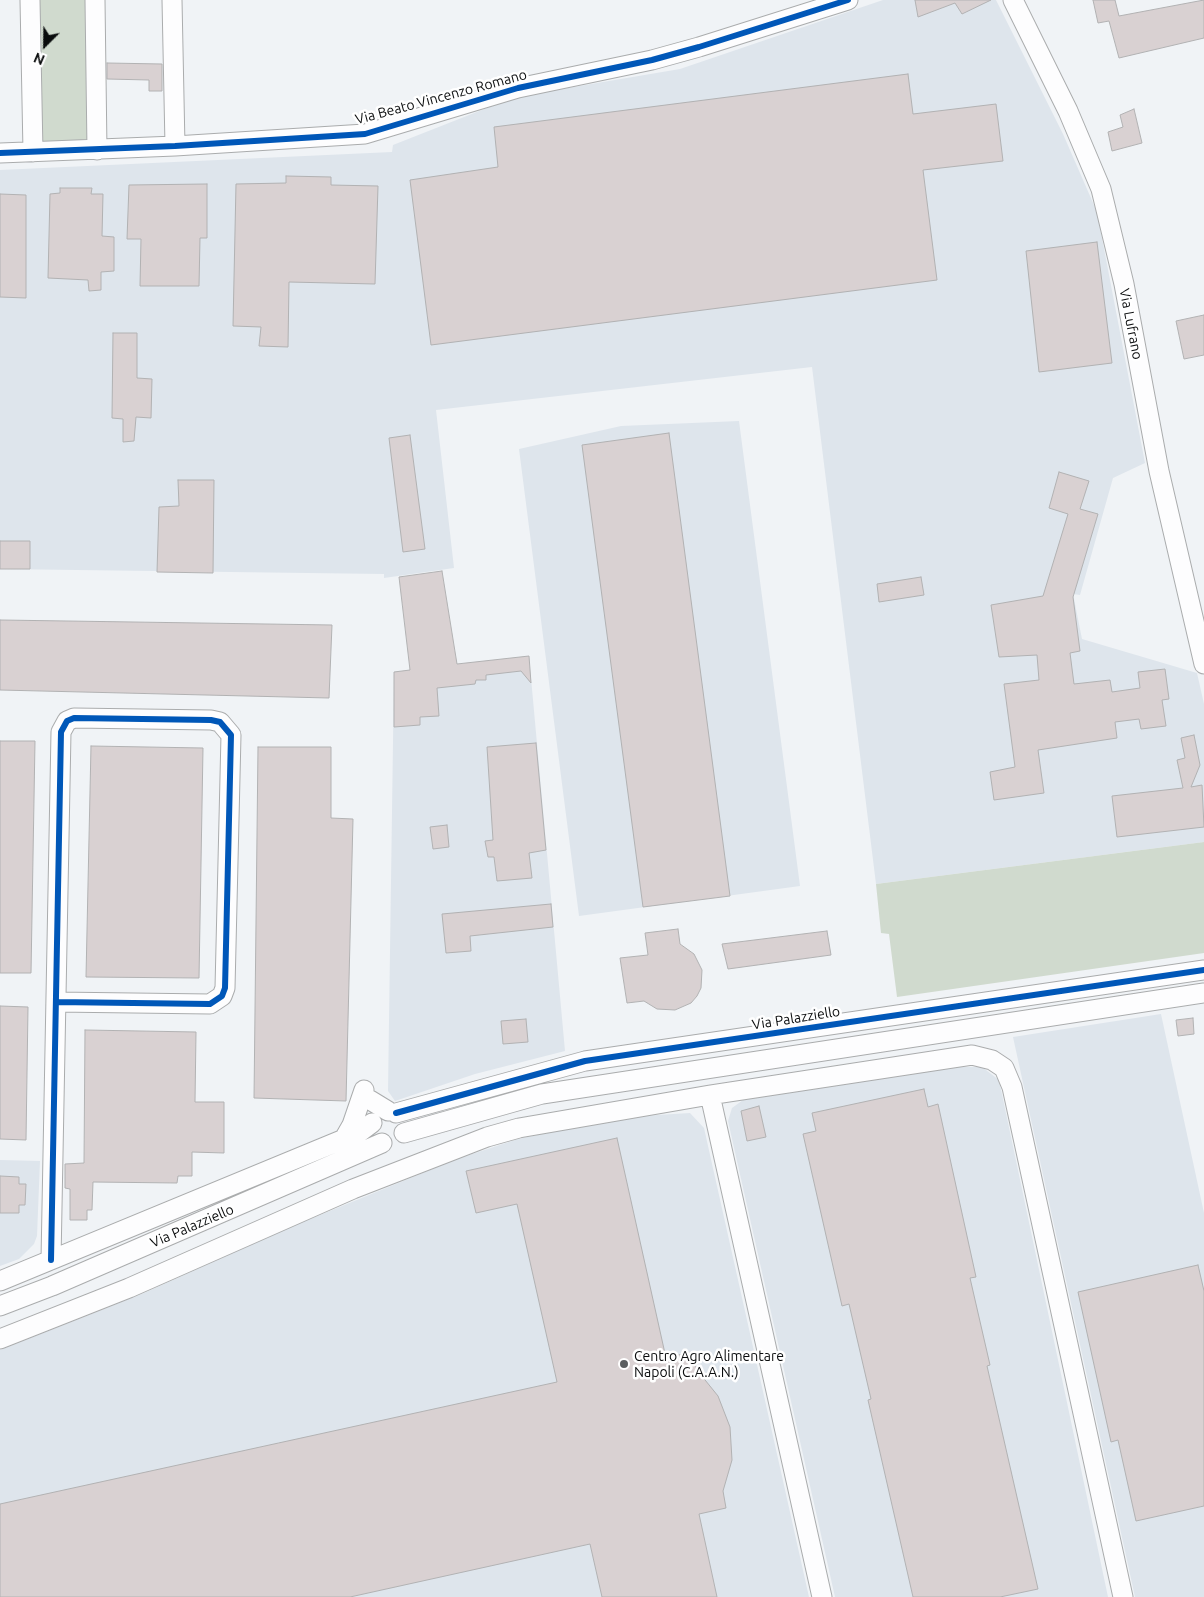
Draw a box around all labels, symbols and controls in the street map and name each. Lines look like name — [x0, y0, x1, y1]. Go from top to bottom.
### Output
north arrow — [20, 20, 70, 70]
text: N — [31, 49, 47, 68]
street label: Via Beato Vincenzo Romano — [353, 66, 529, 128]
street label: Via Lufrano — [1116, 287, 1146, 361]
street label: Via Palazziello — [751, 1003, 841, 1033]
street label: Via Palazziello — [148, 1201, 236, 1251]
place label: Centro Agro Alimentare Napoli (C.A.A.N.) — [634, 1348, 784, 1380]
marker: Centro Agro Alimentare Napoli (C.A.A.N.) — [618, 1358, 630, 1370]

